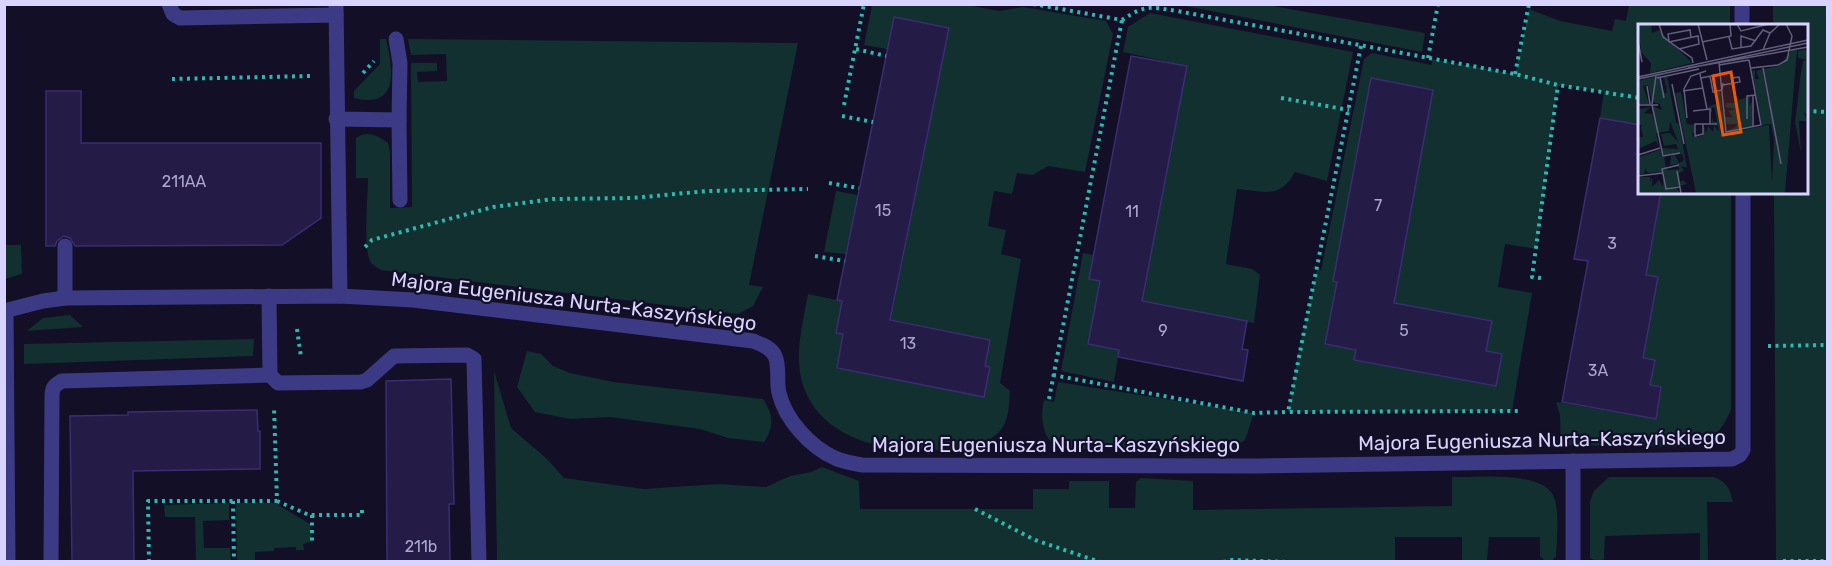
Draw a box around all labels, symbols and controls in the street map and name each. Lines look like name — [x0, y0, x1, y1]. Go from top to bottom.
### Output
inset map — [1638, 24, 1808, 194]
house number: 211AA — [162, 172, 207, 191]
house number: 7 — [1374, 196, 1382, 215]
house number: 15 — [875, 201, 891, 220]
house number: 11 — [1125, 202, 1139, 221]
house number: 3 — [1607, 234, 1617, 253]
street label: Majora Eugeniusza Nurta-Kaszyńskiego — [390, 267, 758, 335]
house number: 9 — [1158, 321, 1168, 340]
house number: 5 — [1399, 321, 1409, 340]
house number: 13 — [900, 334, 916, 353]
house number: 3A — [1588, 361, 1608, 380]
street label: Majora Eugeniusza Nurta-Kaszyńskiego — [1358, 425, 1726, 455]
street label: Majora Eugeniusza Nurta-Kaszyńskiego — [872, 433, 1240, 457]
house number: 211b — [405, 537, 437, 556]

